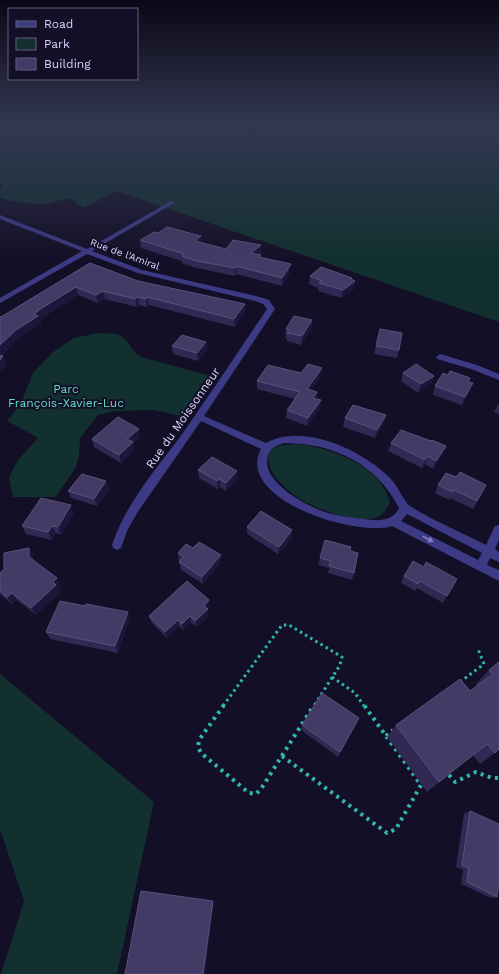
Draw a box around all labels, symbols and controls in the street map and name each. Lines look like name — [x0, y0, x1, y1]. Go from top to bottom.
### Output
legend — [8, 8, 138, 80]
text: Road — [44, 17, 73, 31]
text: Park — [44, 37, 70, 51]
text: Building — [44, 57, 91, 71]
street label: Rue de l'Amiral — [89, 236, 161, 272]
street label: Rue du Moissonneur — [143, 365, 223, 471]
park label: Parc François-Xavier-Luc — [8, 382, 124, 410]
one-way arrow — [422, 536, 434, 543]

